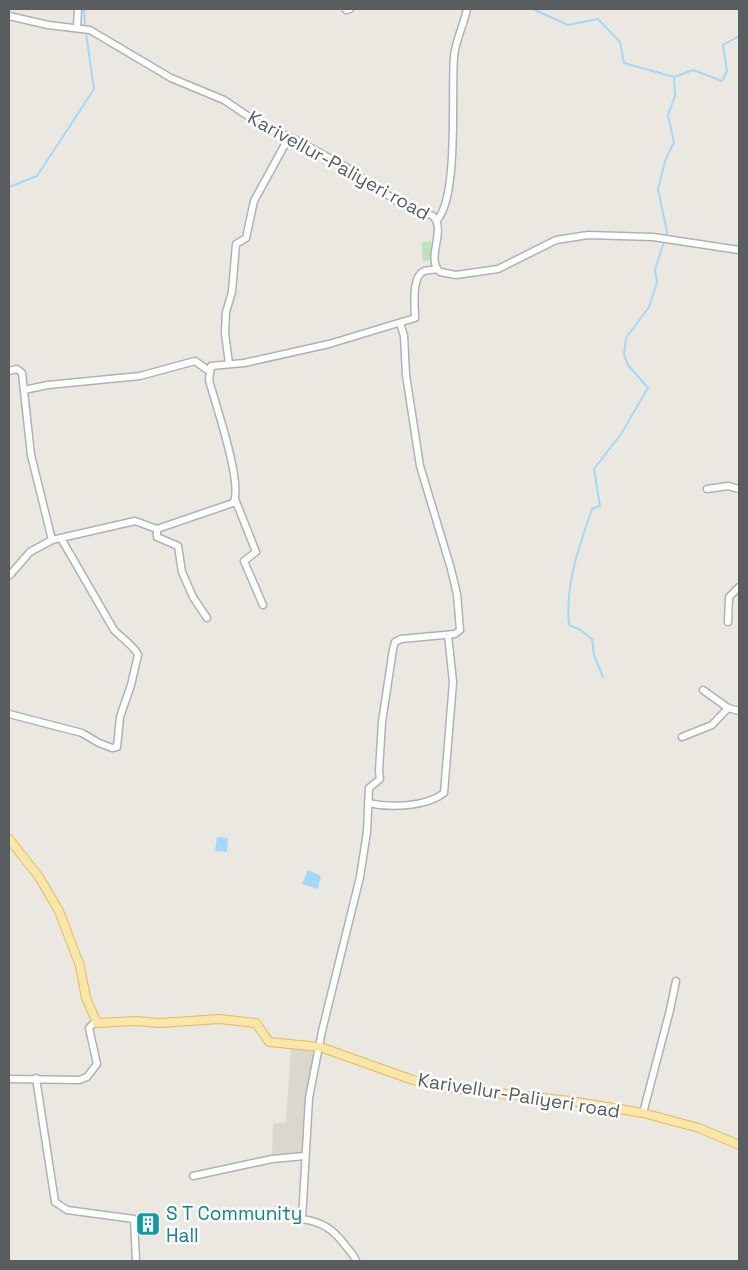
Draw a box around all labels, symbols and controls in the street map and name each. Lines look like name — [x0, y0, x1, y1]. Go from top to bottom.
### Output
street label: Karivellur-Paliyeri road — [243, 105, 434, 226]
street label: Karivellur-Paliyeri road — [416, 1067, 622, 1124]
place label: S T Community Hall — [166, 1201, 302, 1248]
building icon: S T Community Hall — [135, 1211, 161, 1237]

